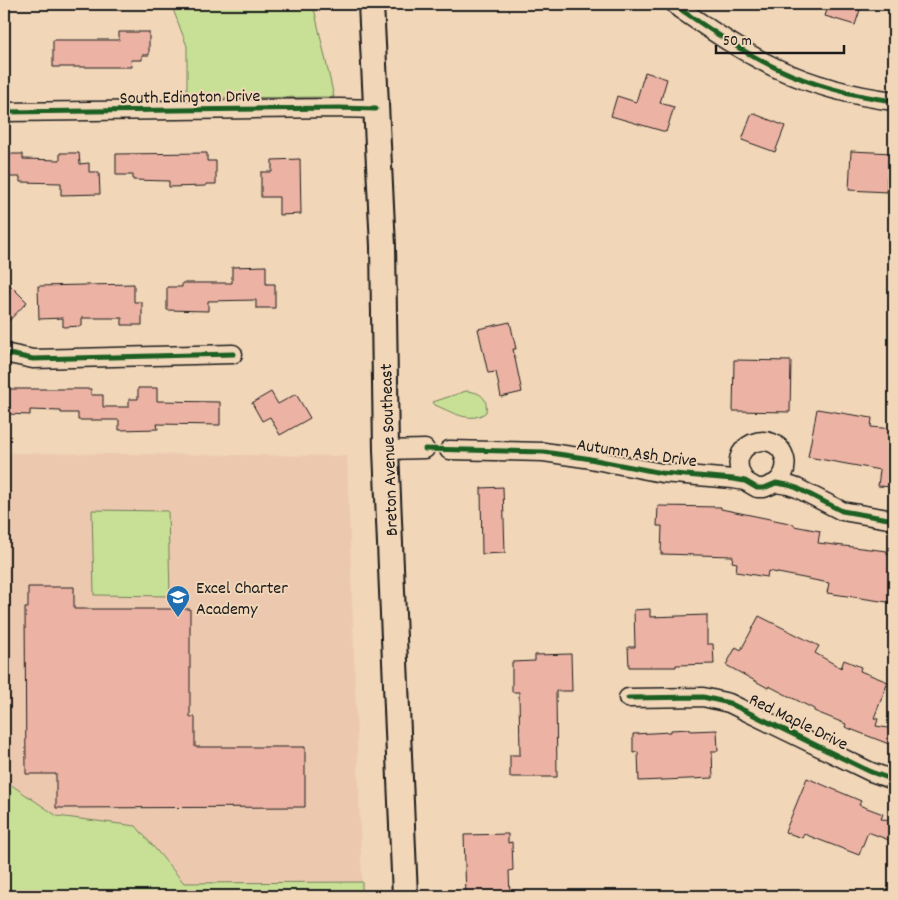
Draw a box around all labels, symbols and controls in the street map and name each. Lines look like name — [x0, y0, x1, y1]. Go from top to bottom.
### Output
scale bar — [716, 22, 843, 54]
text: 50 m — [723, 31, 752, 53]
street label: South Edington Drive — [120, 85, 261, 112]
street label: Breton Avenue Southeast — [375, 363, 406, 537]
street label: Autumn Ash Drive — [575, 434, 699, 475]
place label: Excel Charter Academy — [196, 577, 288, 623]
school or university icon: Excel Charter Academy — [165, 584, 191, 618]
street label: Red Maple Drive — [744, 688, 852, 758]

